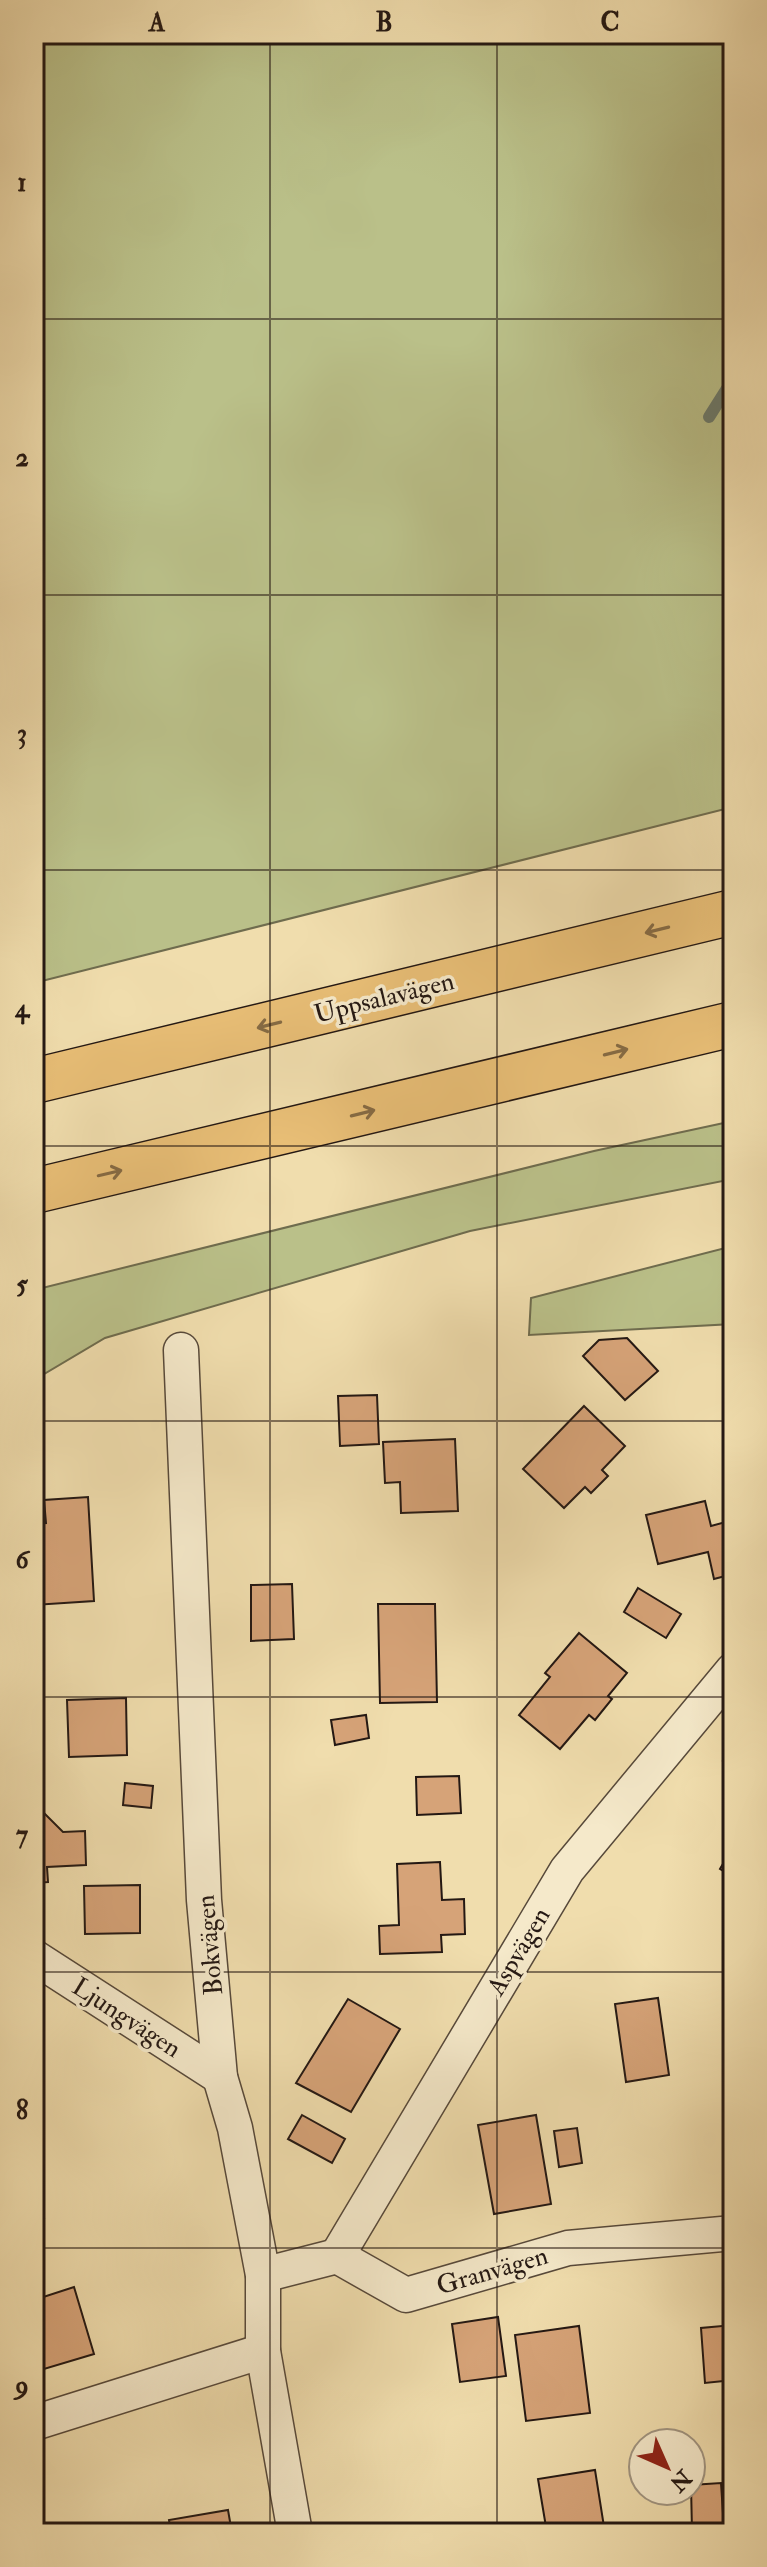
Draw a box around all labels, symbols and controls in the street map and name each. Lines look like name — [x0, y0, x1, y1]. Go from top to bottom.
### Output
text: A — [148, 7, 166, 39]
text: B — [375, 7, 393, 39]
text: C — [600, 7, 620, 39]
text: 1 — [17, 167, 27, 199]
text: 2 — [15, 442, 29, 474]
text: 3 — [17, 718, 27, 750]
one-way arrow — [645, 923, 671, 938]
street label: Uppsalavägen — [311, 965, 458, 1032]
text: 4 — [14, 993, 31, 1025]
one-way arrow — [256, 1018, 282, 1033]
one-way arrow — [602, 1044, 628, 1059]
one-way arrow — [349, 1105, 375, 1120]
one-way arrow — [97, 1165, 122, 1180]
text: 5 — [16, 1269, 28, 1301]
text: 6 — [15, 1544, 30, 1576]
text: 7 — [16, 1819, 28, 1851]
street label: Bokvägen — [190, 1893, 230, 1996]
street label: Aspvägen — [480, 1902, 558, 2003]
street label: Ljungvägen — [66, 1971, 187, 2065]
text: 8 — [16, 2095, 28, 2127]
street label: Granvägen — [433, 2240, 552, 2302]
text: 9 — [12, 2370, 29, 2402]
north arrow — [627, 2427, 707, 2507]
text: N — [663, 2463, 698, 2498]

